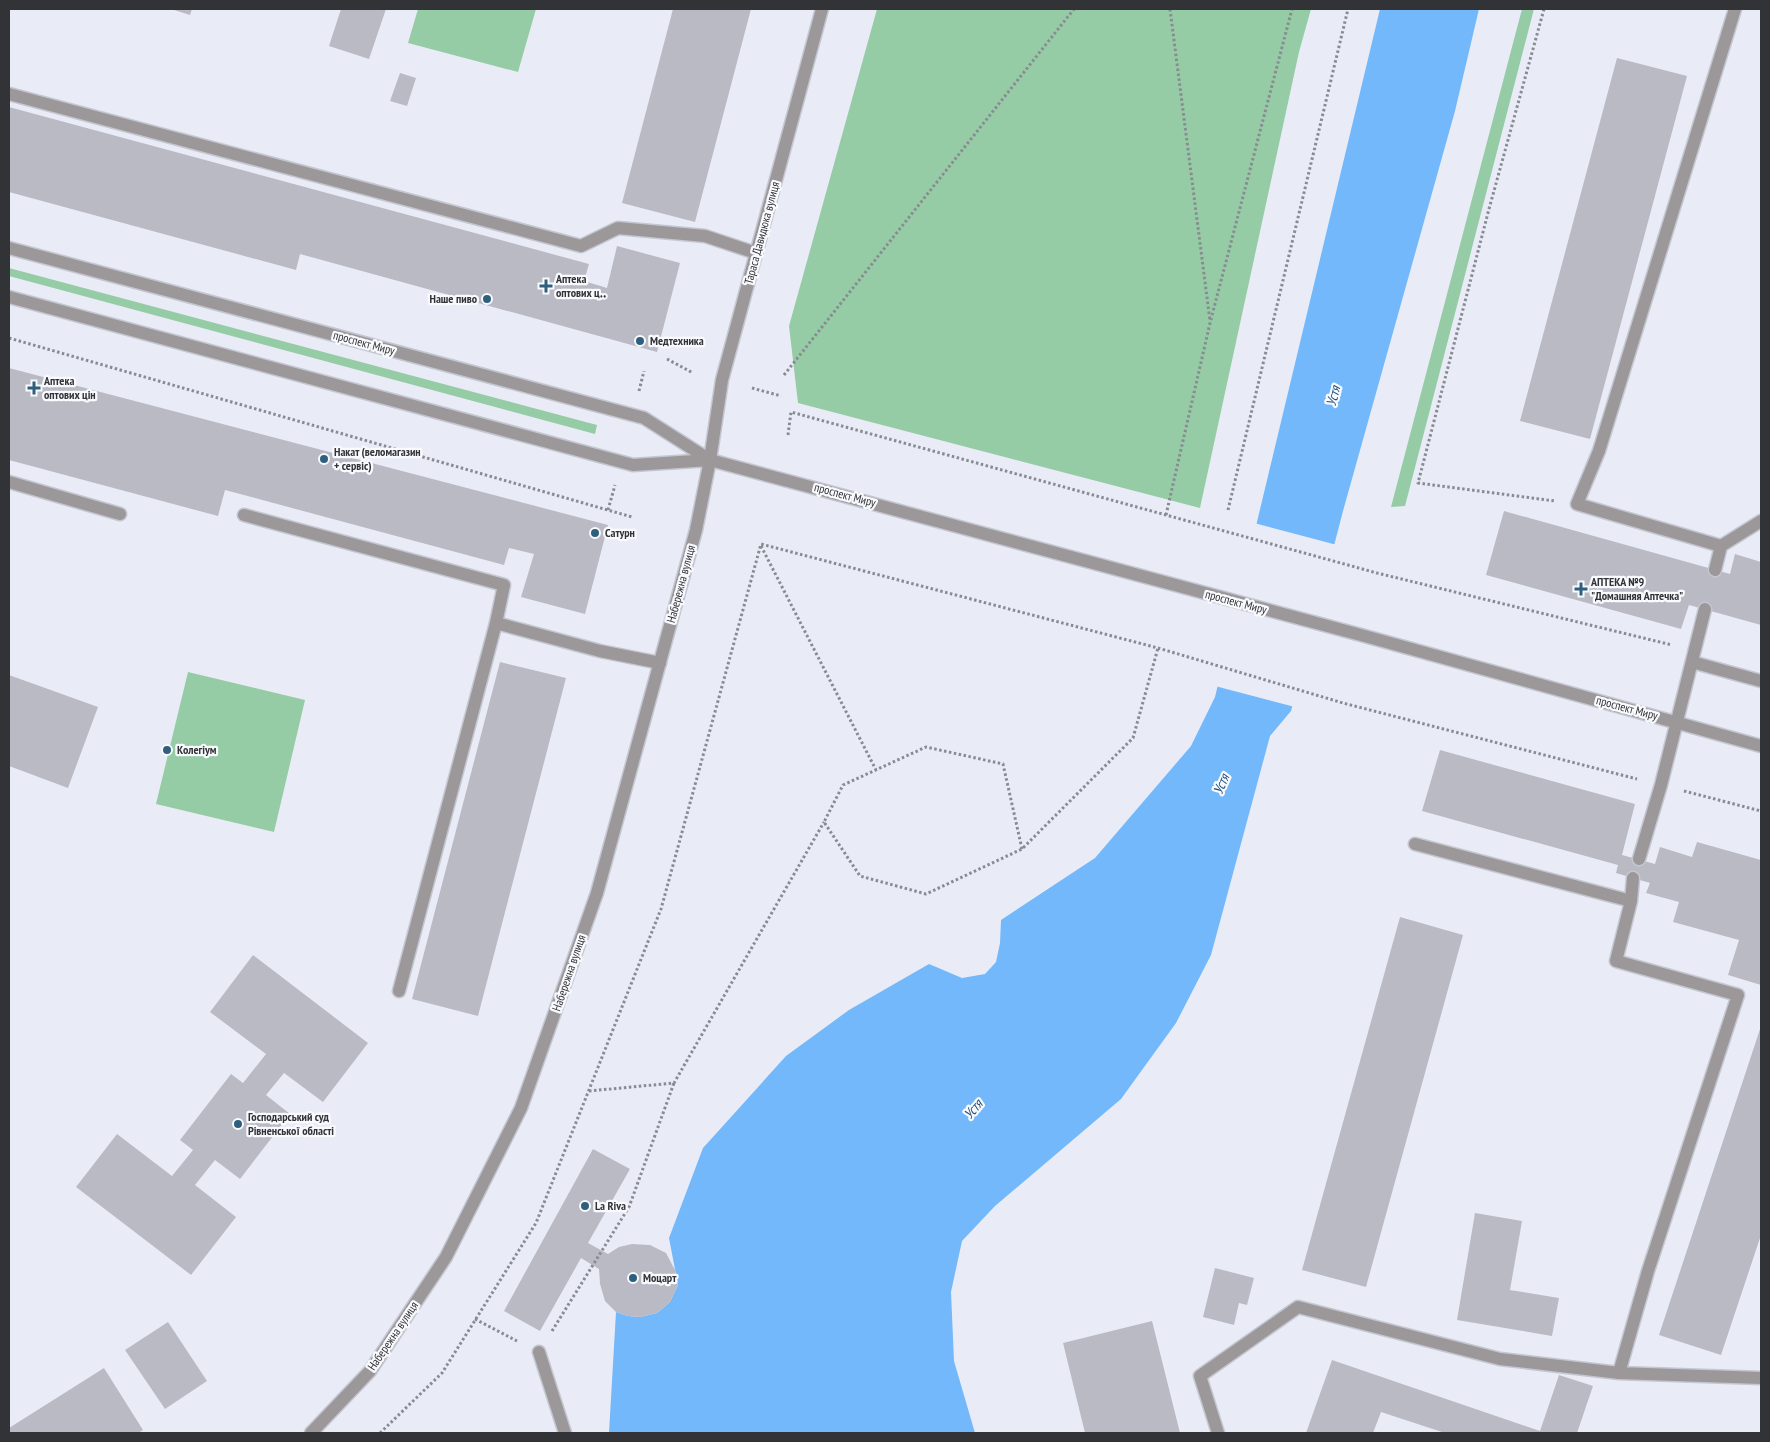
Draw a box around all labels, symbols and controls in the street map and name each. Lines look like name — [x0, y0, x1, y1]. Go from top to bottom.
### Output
street label: Тараса Давидюка вулиця — [741, 180, 782, 286]
place label: Аптека оптових ц‥ — [555, 271, 606, 300]
marker: Аптека оптових ц‥ — [540, 280, 552, 292]
place label: Наше пиво — [429, 291, 478, 306]
marker: Наше пиво — [481, 293, 493, 305]
street label: проспект Миру — [332, 327, 397, 358]
place label: Медтехника — [650, 333, 704, 348]
marker: Медтехника — [634, 335, 646, 347]
place label: Аптека оптових цін — [43, 373, 96, 402]
marker: Аптека оптових цін — [28, 382, 40, 394]
water label: Устя — [1322, 382, 1345, 408]
place label: Накат (веломагазин + сервіс) — [334, 444, 421, 473]
marker: Накат (веломагазин + сервіс) — [318, 453, 330, 465]
street label: проспект Миру — [813, 479, 878, 510]
place label: Сатурн — [605, 525, 635, 540]
marker: Сатурн — [589, 527, 601, 539]
street label: Набережна вулиця — [663, 543, 698, 624]
place label: АПТЕКА №9 "Домашняя Аптечка" — [1590, 574, 1683, 603]
marker: АПТЕКА №9 "Домашняя Аптечка" — [1575, 583, 1587, 595]
street label: проспект Миру — [1204, 586, 1269, 617]
street label: проспект Миру — [1595, 692, 1660, 723]
place label: Колегіум — [177, 742, 217, 757]
marker: Колегіум — [161, 744, 173, 756]
water label: Устя — [1209, 770, 1234, 797]
street label: Набережна вулиця — [548, 932, 589, 1013]
water label: Устя — [960, 1094, 987, 1123]
place label: Господарський суд Рівненської області — [248, 1109, 334, 1138]
marker: Господарський суд Рівненської області — [232, 1118, 244, 1130]
place label: La Riva — [595, 1198, 626, 1213]
marker: La Riva — [579, 1200, 591, 1212]
place label: Моцарт — [643, 1270, 677, 1285]
marker: Моцарт — [627, 1272, 639, 1284]
street label: Набережна вулиця — [364, 1298, 421, 1373]

